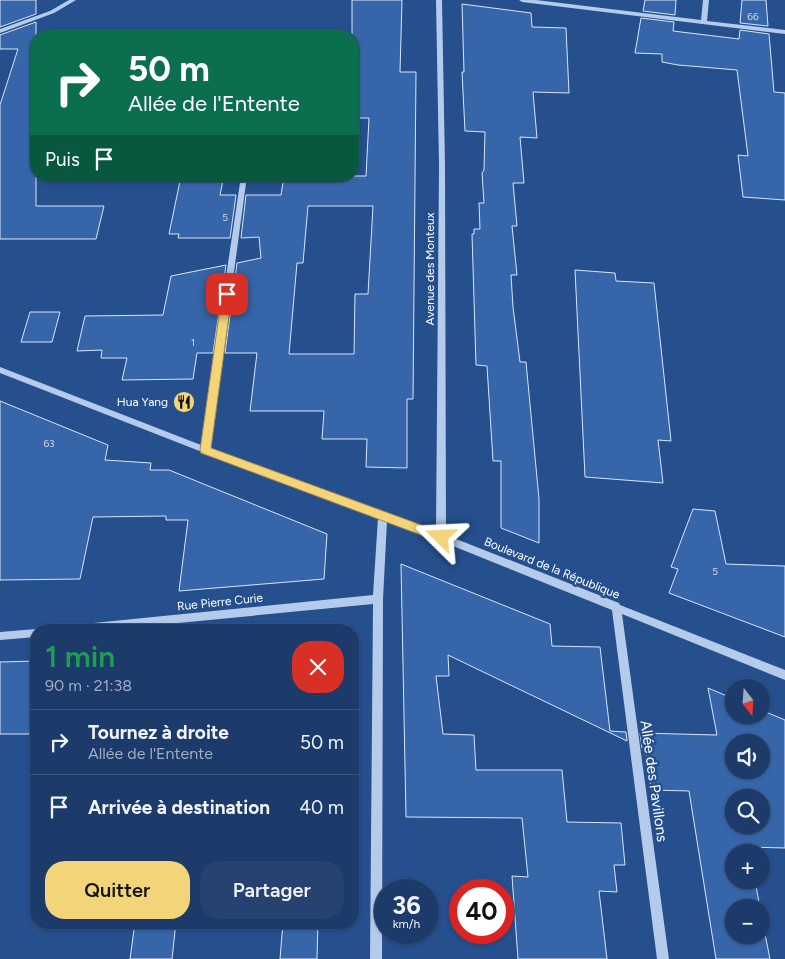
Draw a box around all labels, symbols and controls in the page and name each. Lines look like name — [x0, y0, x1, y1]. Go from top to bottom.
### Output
house number: 66 — [747, 10, 759, 23]
text: 50 m — [128, 48, 210, 90]
icon: right — [45, 50, 110, 115]
text: Allée de l'Entente — [128, 90, 300, 117]
icon: arrive — [90, 145, 118, 173]
text: Puis — [45, 148, 80, 171]
house number: 5 — [222, 211, 228, 224]
street label: Avenue des Monteux — [423, 212, 437, 325]
pin — [206, 273, 248, 315]
icon: arrive — [213, 280, 241, 308]
house number: 1 — [191, 336, 195, 349]
restaurant icon: Hua Yang — [172, 390, 196, 414]
place label: Hua Yang — [117, 395, 168, 409]
house number: 63 — [43, 437, 55, 450]
position arrow — [414, 510, 466, 562]
street label: Boulevard de la République — [482, 534, 622, 602]
house number: 5 — [712, 565, 718, 578]
street label: Rue Pierre Curie — [176, 590, 264, 613]
text: 1 min — [45, 638, 115, 675]
button: close — [292, 641, 344, 693]
text: 90 m · 21:38 — [45, 676, 132, 695]
north arrow — [725, 679, 770, 724]
map controls — [725, 679, 770, 944]
street label: Allée des Pavillons — [637, 719, 671, 843]
text: Tournez à droite — [88, 721, 229, 744]
icon: right — [45, 728, 73, 756]
text: 50 m — [300, 731, 344, 754]
button: sound — [725, 734, 770, 779]
text: Allée de l'Entente — [88, 744, 213, 763]
button: search — [725, 789, 770, 834]
icon: arrive — [45, 793, 73, 821]
text: Arrivée à destination — [88, 796, 270, 819]
text: 40 m — [299, 796, 344, 819]
button: + — [725, 844, 770, 889]
button: Quitter — [45, 861, 190, 919]
button: Partager — [200, 861, 344, 919]
speed limit sign: 40 — [449, 879, 514, 944]
text: 36 — [392, 890, 421, 920]
button: − — [725, 899, 770, 944]
text: km/h — [393, 917, 420, 931]

